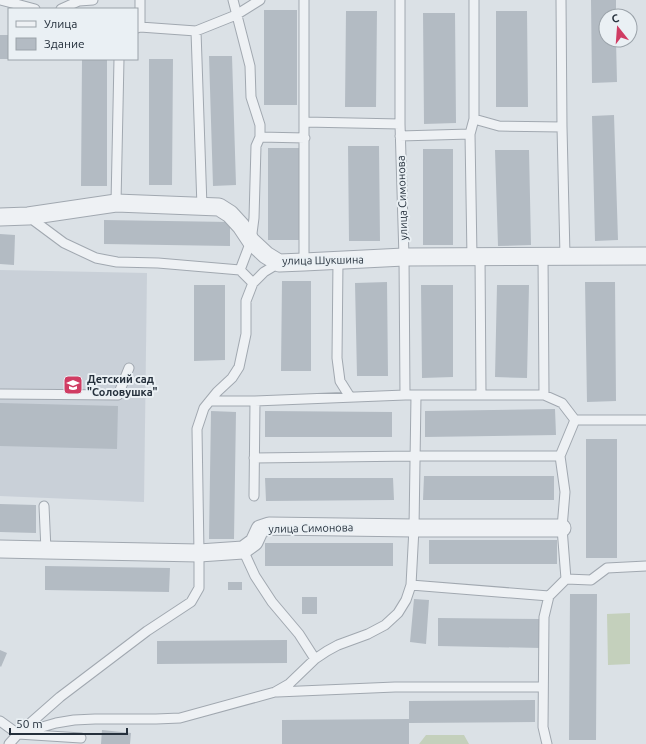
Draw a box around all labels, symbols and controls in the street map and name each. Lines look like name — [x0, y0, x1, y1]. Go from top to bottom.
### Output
legend — [8, 8, 138, 60]
north arrow — [598, 8, 638, 48]
text: С — [610, 12, 620, 25]
text: Улица — [44, 17, 77, 30]
text: Здание — [44, 37, 85, 50]
street label: улица Симонова — [395, 155, 409, 241]
street label: улица Шукшина — [282, 253, 364, 267]
place label: Детский сад "Соловушка" — [87, 373, 157, 398]
school or university icon: Детский сад "Соловушка" — [62, 374, 84, 396]
street label: улица Симонова — [268, 521, 354, 535]
scale bar — [10, 710, 127, 736]
text: 50 m — [16, 717, 43, 730]

